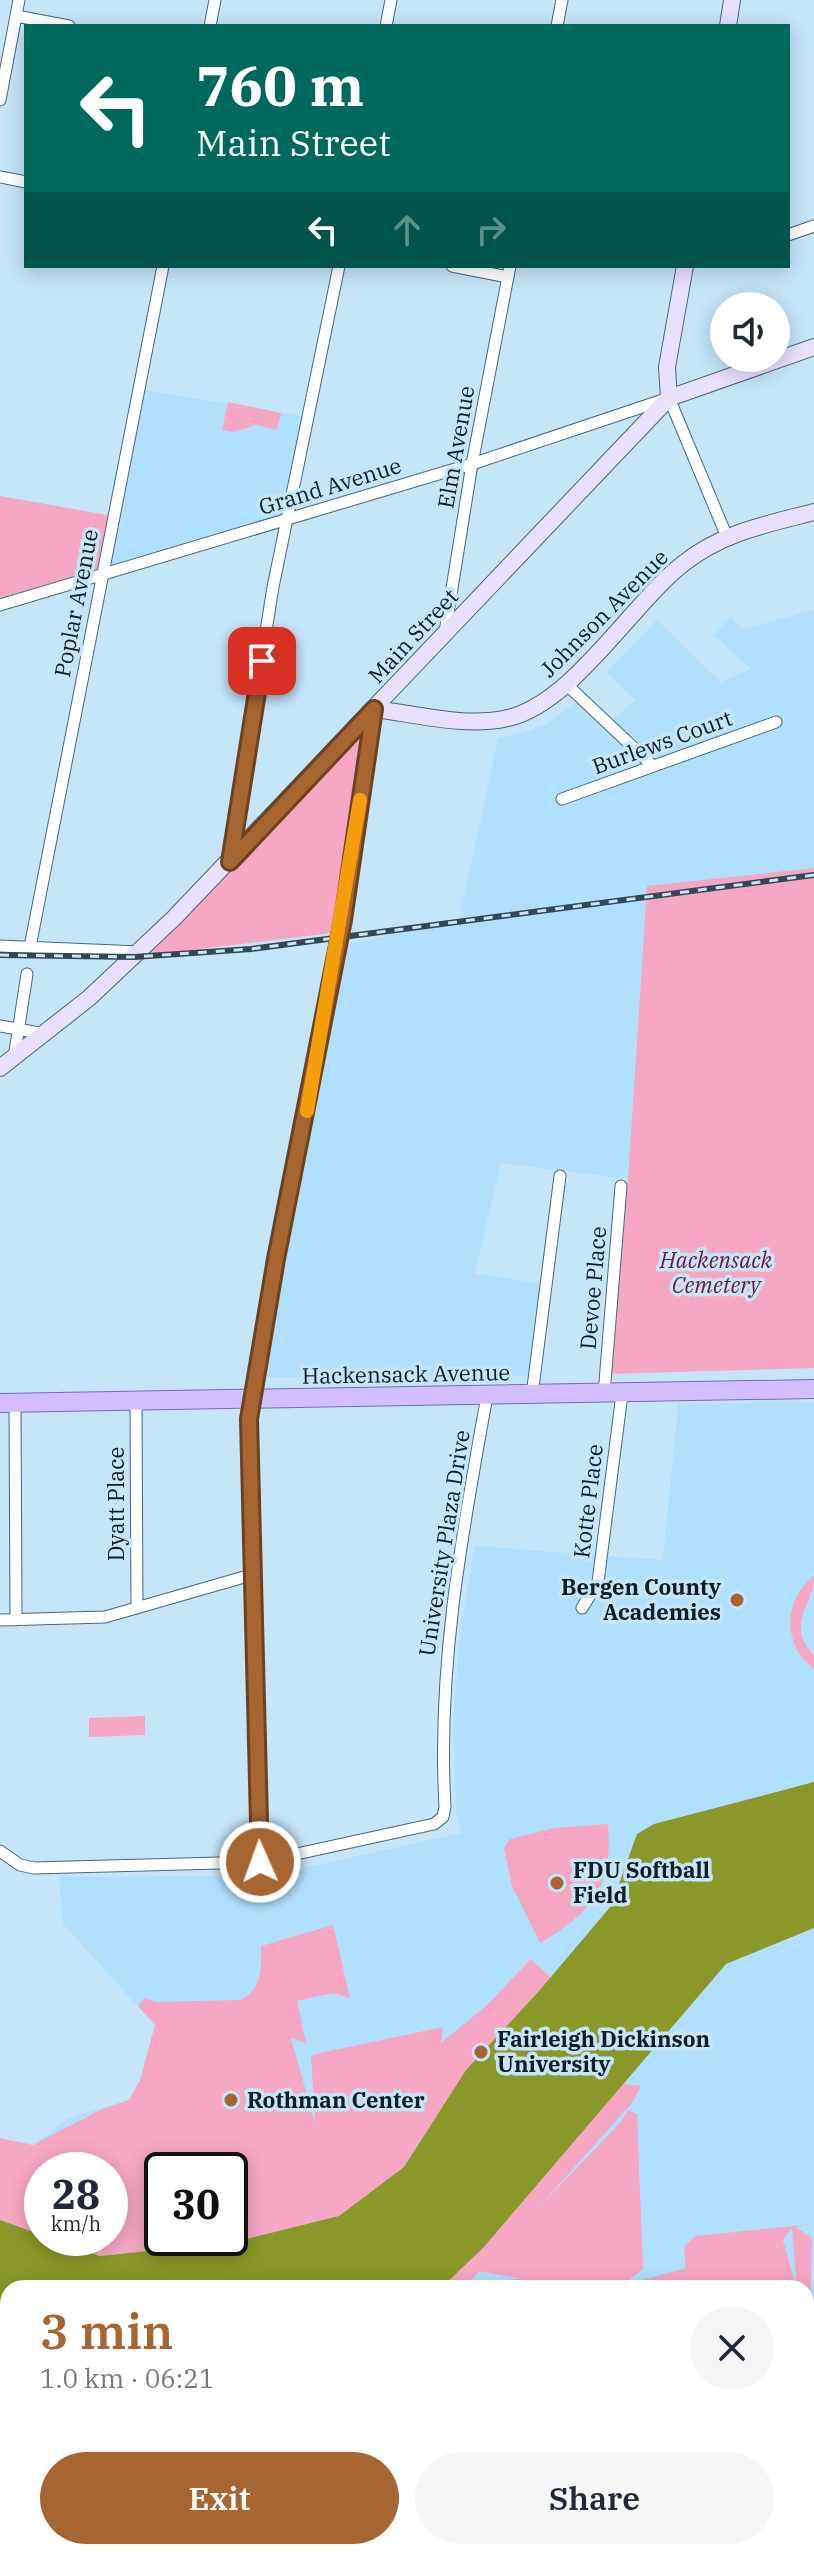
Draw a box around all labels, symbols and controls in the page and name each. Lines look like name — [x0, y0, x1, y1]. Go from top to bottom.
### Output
text: 760 m — [196, 49, 364, 121]
icon: left — [64, 56, 168, 160]
text: Main Street — [196, 119, 391, 166]
icon: left — [301, 208, 345, 252]
icon: ahead — [385, 208, 429, 252]
icon: right — [469, 208, 513, 252]
map controls — [710, 292, 790, 372]
button: sound — [710, 292, 790, 372]
street label: Elm Avenue — [430, 383, 481, 511]
street label: Grand Avenue — [255, 450, 405, 521]
street label: Poplar Avenue — [47, 527, 104, 679]
street label: Johnson Avenue — [533, 542, 674, 683]
street label: Main Street — [361, 582, 464, 689]
pin — [228, 627, 296, 695]
icon: arrive — [240, 639, 284, 683]
street label: Burlews Court — [588, 703, 736, 780]
street label: Devoe Place — [573, 1225, 612, 1351]
park label: Hackensack Cemetery — [659, 1245, 773, 1299]
street label: Hackensack Avenue — [302, 1357, 510, 1390]
street label: University Plaza Drive — [411, 1428, 476, 1658]
street label: Kotte Place — [566, 1442, 609, 1560]
street label: Dyatt Place — [101, 1447, 130, 1561]
place label: Bergen County Academies — [561, 1572, 721, 1626]
marker: Bergen County Academies — [728, 1591, 746, 1609]
position arrow — [218, 1820, 302, 1904]
place label: FDU Softball Field — [573, 1855, 710, 1909]
marker: FDU Softball Field — [548, 1874, 566, 1892]
place label: Fairleigh Dickinson University — [497, 2024, 710, 2078]
marker: Fairleigh Dickinson University — [472, 2043, 490, 2061]
place label: Rothman Center — [247, 2085, 425, 2114]
marker: Rothman Center — [222, 2091, 240, 2109]
speed limit sign: 30 — [144, 2152, 248, 2256]
text: 28 — [52, 2168, 100, 2220]
text: km/h — [51, 2210, 101, 2237]
text: 3 min — [40, 2300, 173, 2362]
button: close — [690, 2306, 774, 2390]
text: 1.0 km · 06:21 — [40, 2361, 215, 2395]
button: Exit — [40, 2452, 399, 2544]
button: Share — [415, 2452, 774, 2544]

